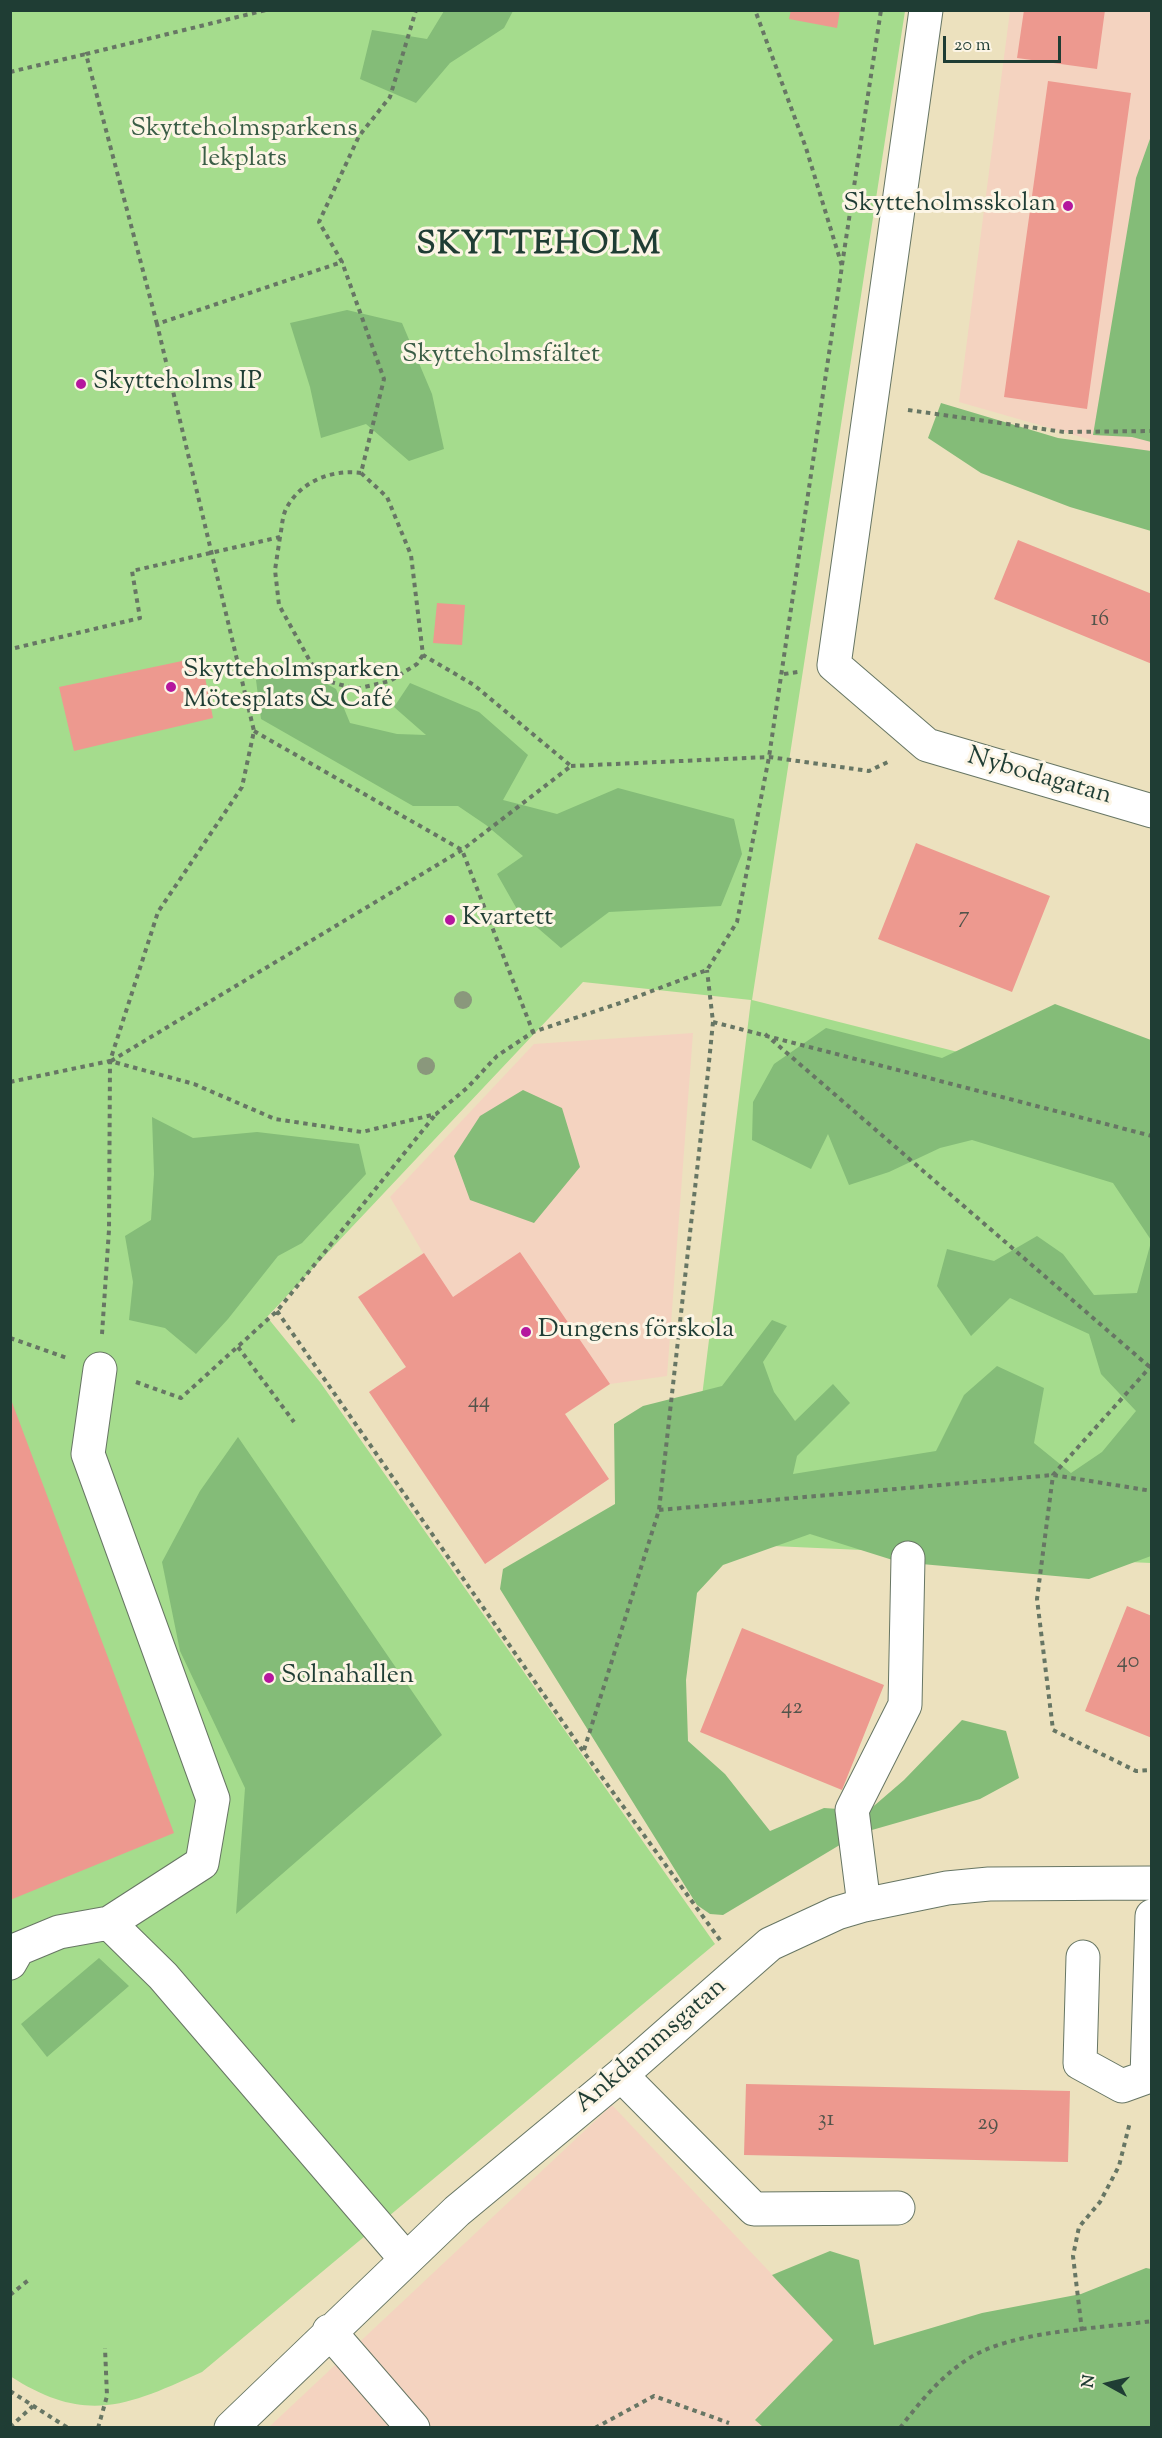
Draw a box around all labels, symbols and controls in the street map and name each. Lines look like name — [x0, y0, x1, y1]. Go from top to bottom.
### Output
scale bar — [946, 24, 1064, 62]
text: 20 m — [954, 33, 991, 59]
park label: Skytteholmsparkens lekplats — [130, 115, 358, 176]
place label: Skytteholmsskolan — [843, 190, 1056, 222]
marker: Skytteholmsskolan — [1061, 199, 1075, 213]
district label: SKYTTEHOLM — [416, 229, 662, 267]
park label: Skytteholmsfältet — [402, 341, 600, 373]
place label: Skytteholms IP — [93, 368, 262, 400]
marker: Skytteholms IP — [74, 377, 88, 391]
house number: 16 — [1091, 608, 1109, 634]
place label: Skytteholmsparken Mötesplats & Café — [183, 656, 400, 718]
marker: Skytteholmsparken Mötesplats & Café — [164, 680, 178, 694]
street label: Nybodagatan — [963, 743, 1115, 813]
place label: Kvartett — [462, 904, 553, 936]
house number: 7 — [958, 905, 970, 931]
marker: Kvartett — [443, 913, 457, 927]
place label: Dungens förskola — [538, 1316, 734, 1348]
marker: Dungens förskola — [519, 1325, 533, 1339]
house number: 44 — [468, 1390, 490, 1416]
house number: 40 — [1117, 1650, 1139, 1676]
place label: Solnahallen — [281, 1662, 414, 1694]
marker: Solnahallen — [262, 1671, 276, 1685]
house number: 42 — [781, 1696, 803, 1722]
street label: Ankdammsgatan — [570, 1973, 734, 2121]
house number: 31 — [818, 2108, 834, 2134]
house number: 29 — [978, 2112, 998, 2138]
north arrow — [1078, 2354, 1138, 2414]
text: N — [1077, 2373, 1102, 2389]

